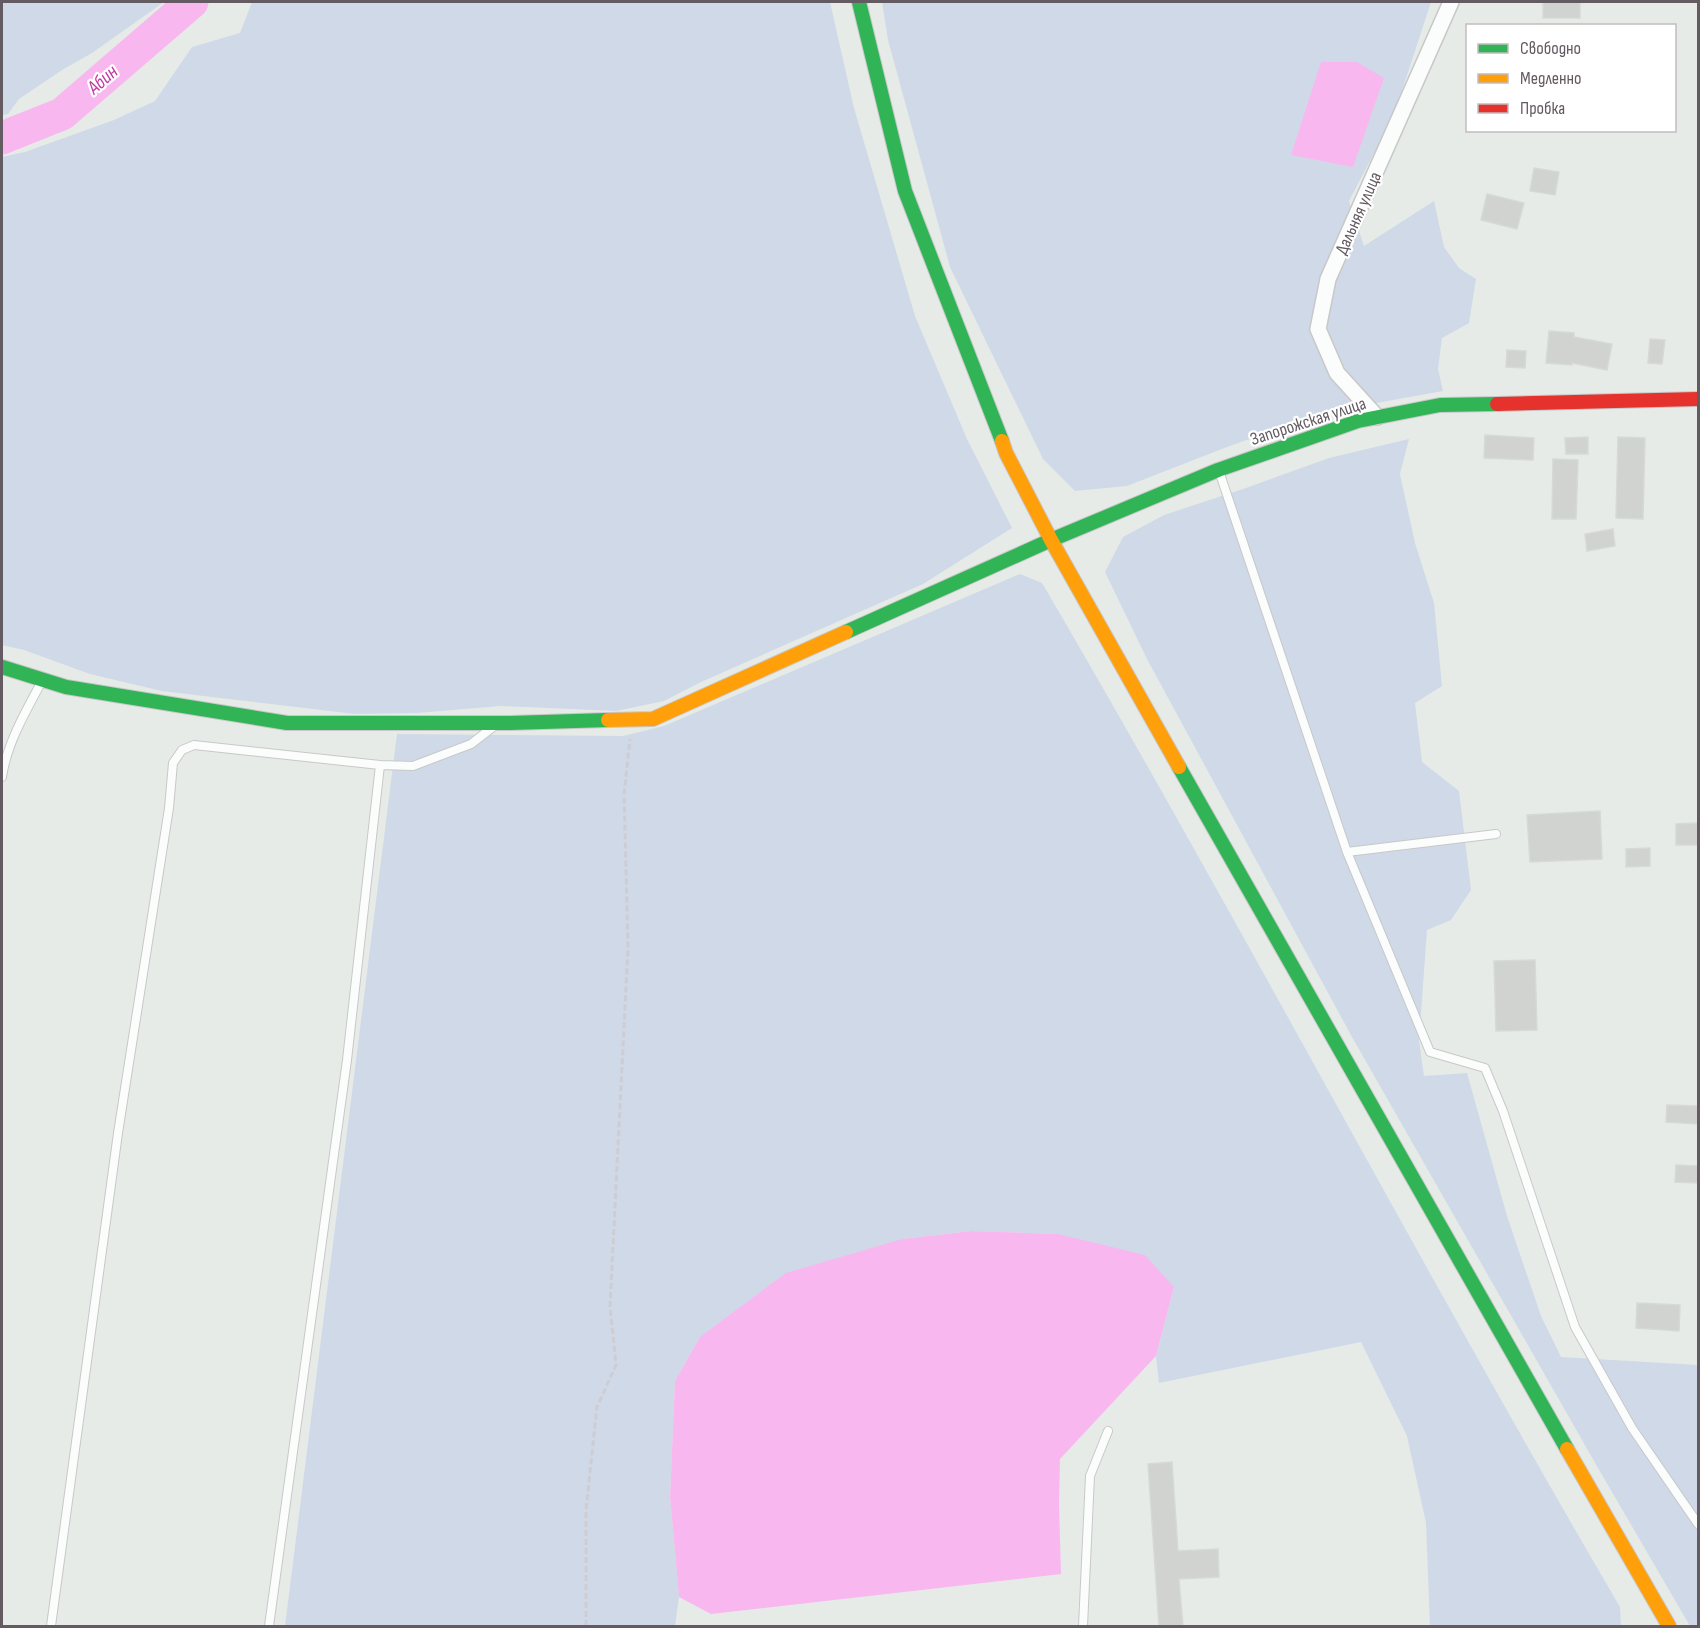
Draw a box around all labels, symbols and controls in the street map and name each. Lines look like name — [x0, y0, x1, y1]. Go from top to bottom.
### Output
legend — [1466, 24, 1676, 132]
text: Свободно — [1520, 38, 1581, 59]
water label: Абин — [82, 59, 123, 100]
text: Медленно — [1520, 68, 1582, 89]
text: Пробка — [1520, 98, 1565, 119]
street label: Дальняя улица — [1331, 168, 1386, 258]
street label: Запорожская улица — [1248, 393, 1369, 450]

